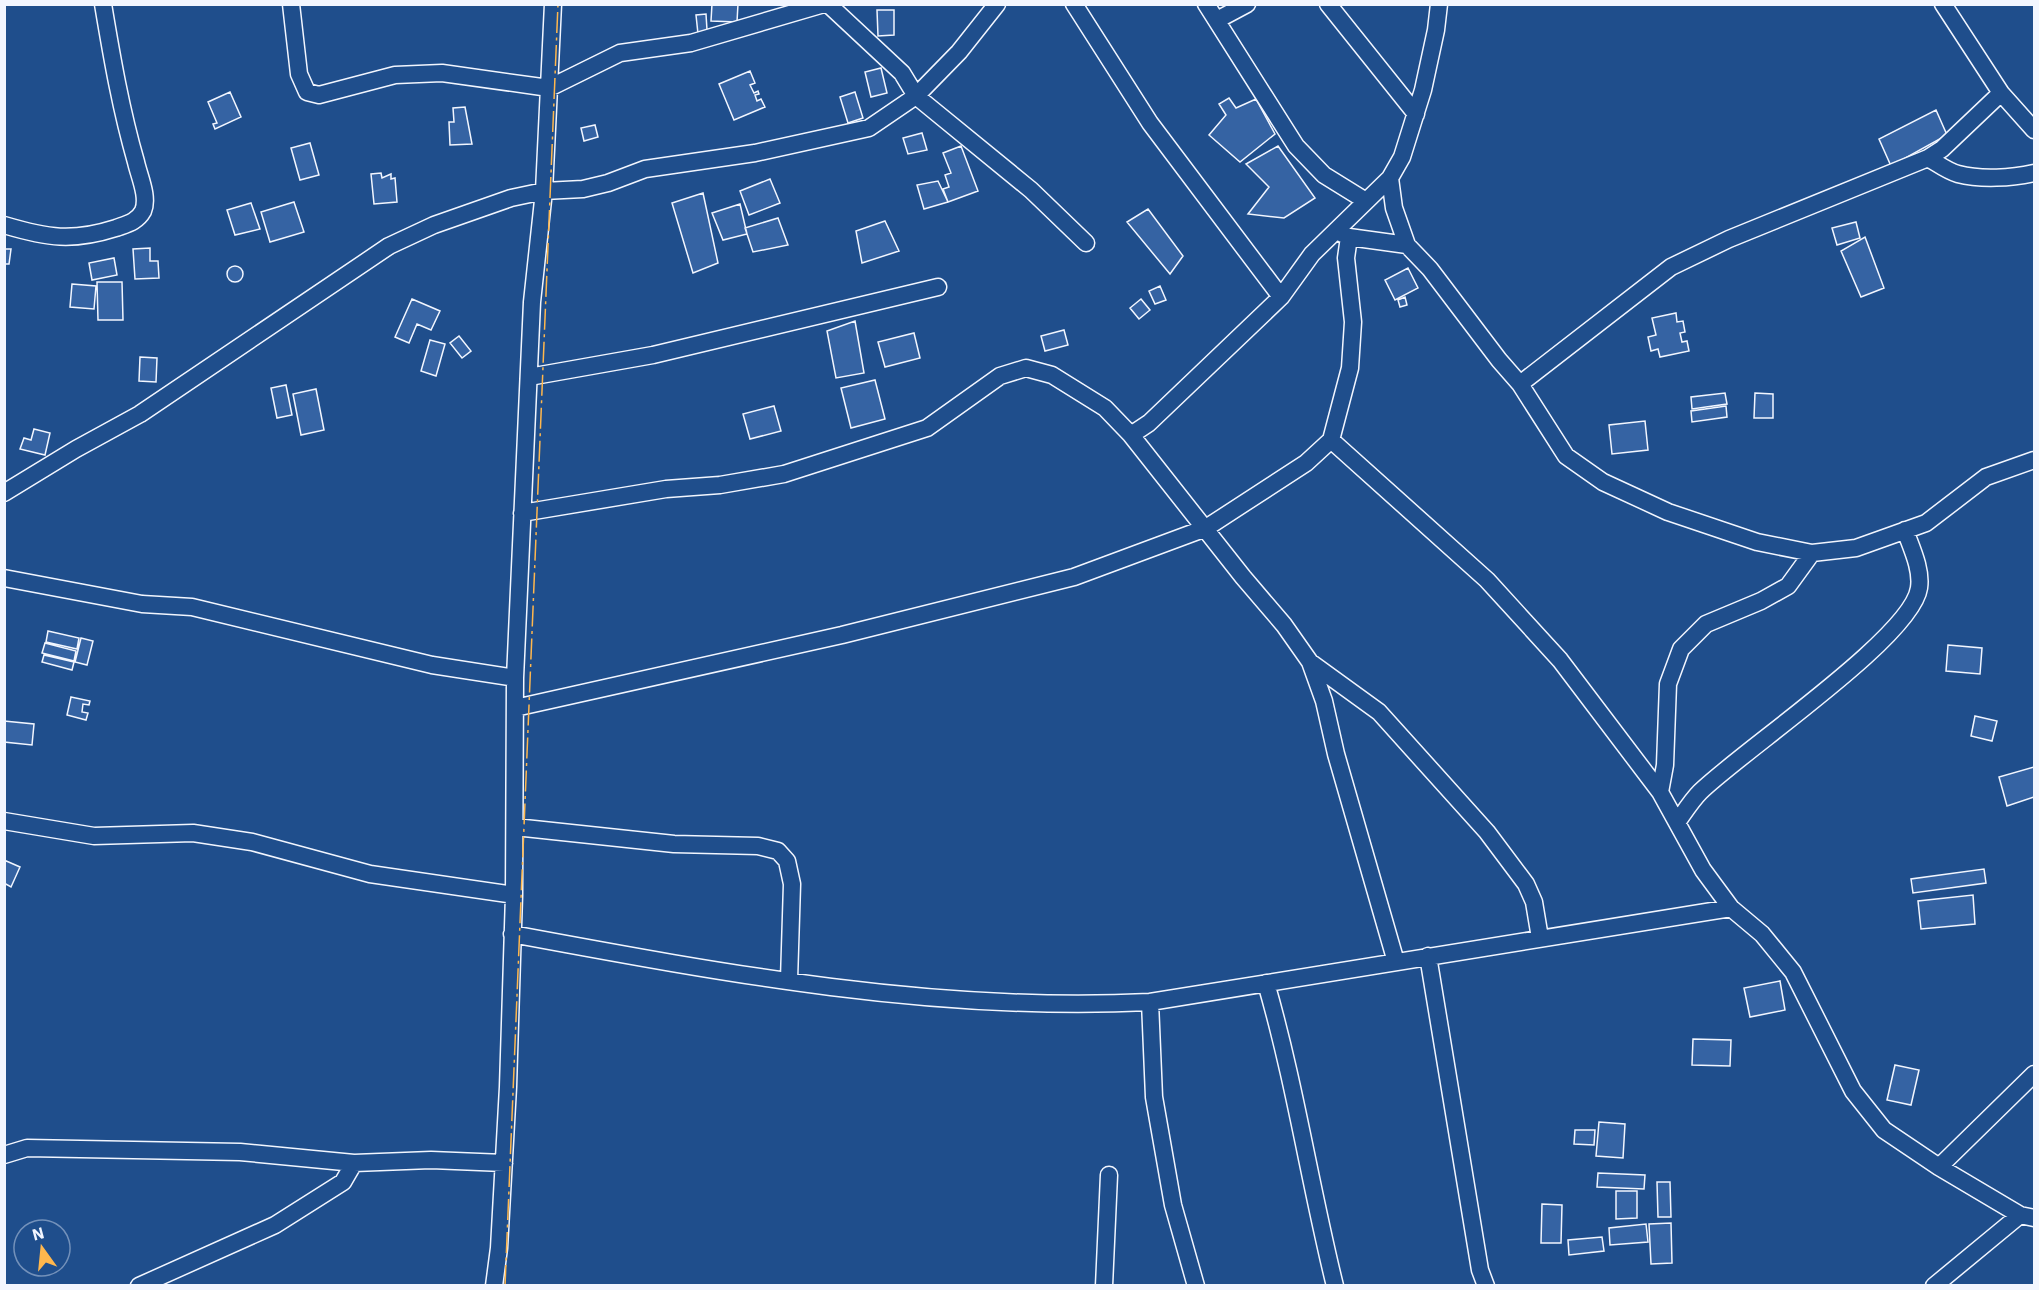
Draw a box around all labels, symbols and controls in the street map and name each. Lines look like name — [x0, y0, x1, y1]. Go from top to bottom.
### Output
north arrow — [12, 1218, 72, 1278]
text: N — [30, 1222, 46, 1245]

